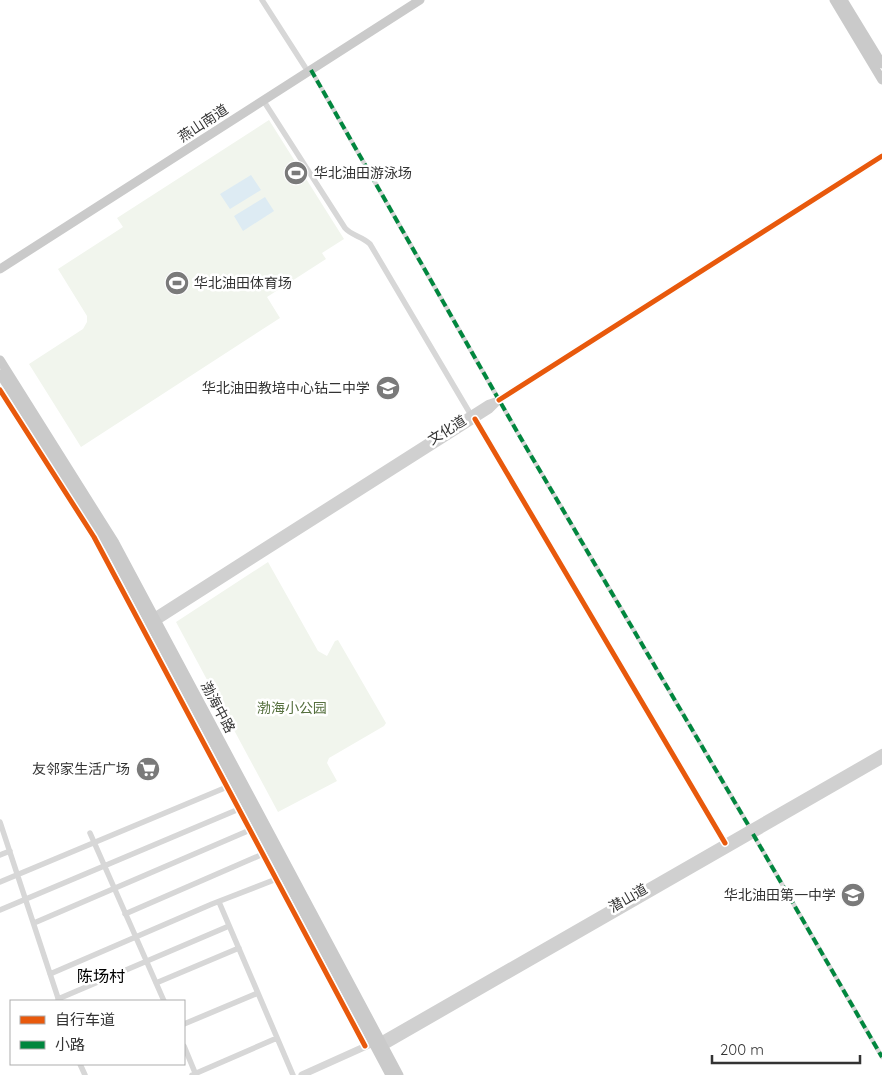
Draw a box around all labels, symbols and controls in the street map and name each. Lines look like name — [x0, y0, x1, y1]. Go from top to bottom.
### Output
street label: 燕山南道 — [175, 100, 231, 146]
sports icon: 华北油田游泳场 — [283, 160, 309, 186]
place label: 华北油田游泳场 — [314, 164, 412, 182]
sports icon: 华北油田体育场 — [164, 270, 190, 296]
place label: 华北油田体育场 — [194, 274, 292, 292]
school or university icon: 华北油田教培中心钻二中学 — [375, 375, 401, 401]
place label: 华北油田教培中心钻二中学 — [202, 379, 370, 397]
street label: 文化道 — [424, 411, 470, 449]
street label: 渤海中路 — [197, 678, 239, 736]
park label: 渤海小公园 — [257, 699, 327, 717]
supermarket icon: 友邻家生活广场 — [135, 756, 161, 782]
place label: 友邻家生活广场 — [32, 760, 130, 778]
street label: 潜山道 — [605, 880, 651, 916]
school or university icon: 华北油田第一中学 — [840, 882, 866, 908]
place label: 华北油田第一中学 — [724, 886, 836, 904]
district label: 陈场村 — [77, 966, 125, 986]
legend — [10, 1000, 185, 1065]
text: 自行车道 — [55, 1010, 115, 1029]
scale bar — [712, 1032, 860, 1064]
text: 小路 — [55, 1035, 85, 1054]
text: 200 m — [720, 1040, 764, 1059]

